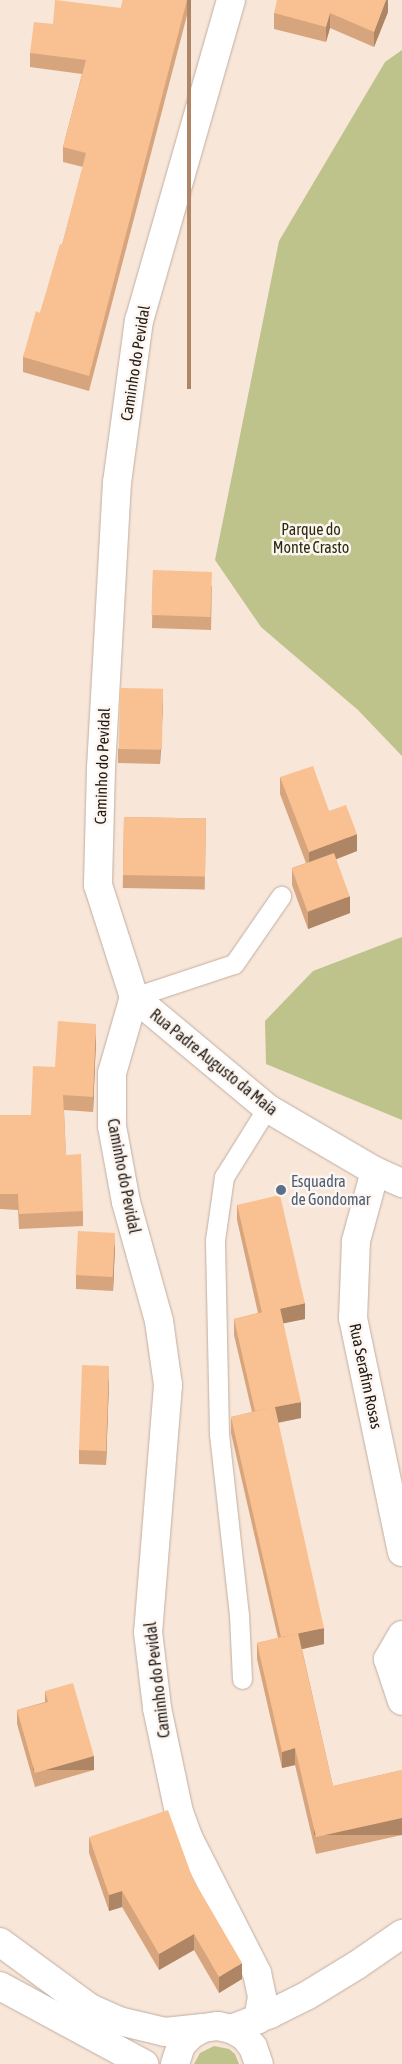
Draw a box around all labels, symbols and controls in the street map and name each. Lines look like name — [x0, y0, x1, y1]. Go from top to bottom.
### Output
street label: Caminho do Pevidal — [116, 304, 154, 422]
park label: Parque do Monte Crasto — [273, 519, 349, 557]
street label: Caminho do Pevidal — [90, 707, 114, 825]
street label: Rua Padre Augusto da Maia — [146, 1005, 282, 1119]
street label: Caminho do Pevidal — [103, 1117, 145, 1235]
place label: Esquadra de Gondomar — [291, 1171, 371, 1209]
marker: Esquadra de Gondomar — [275, 1184, 287, 1196]
street label: Rua Serafim Rosas — [345, 1322, 387, 1430]
street label: Caminho do Pevidal — [140, 1621, 174, 1739]

